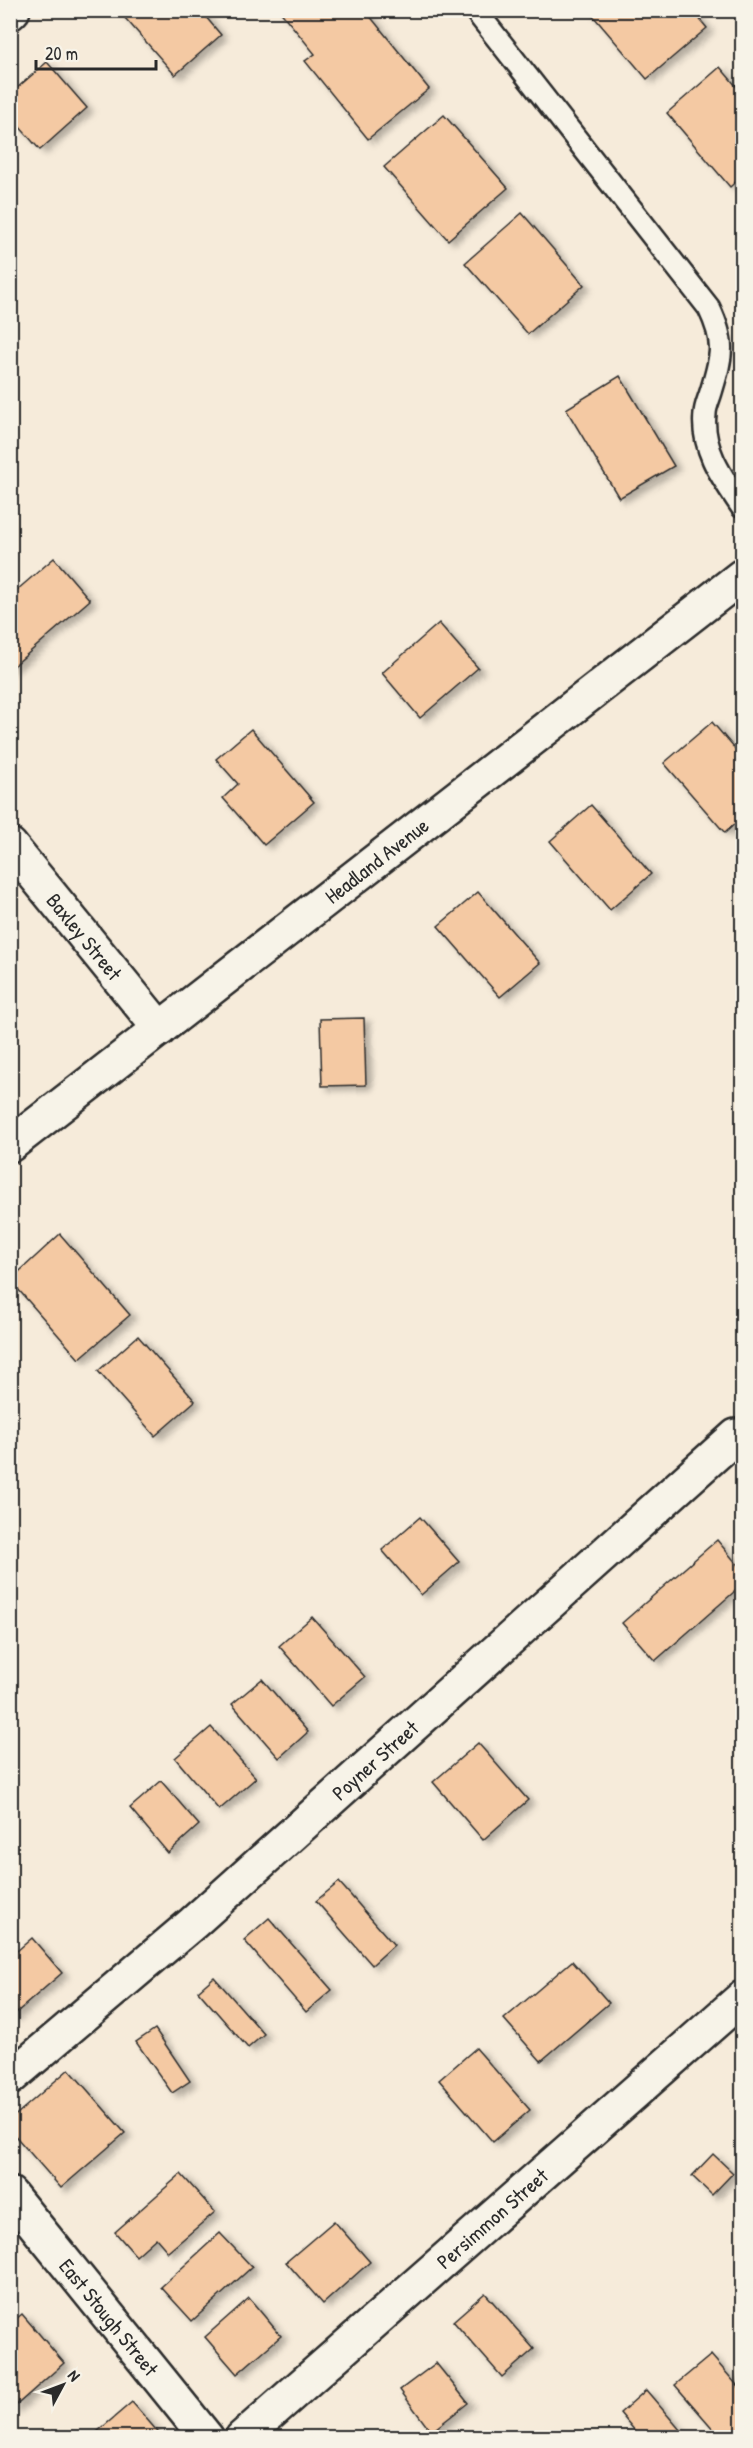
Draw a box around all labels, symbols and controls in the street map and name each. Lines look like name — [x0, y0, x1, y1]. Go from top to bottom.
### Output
scale bar — [36, 33, 156, 71]
text: 20 m — [45, 41, 78, 66]
street label: Headland Avenue — [318, 811, 434, 910]
street label: Baxley Street — [40, 887, 129, 987]
street label: Poyner Street — [325, 1713, 425, 1807]
street label: Persimmon Street — [430, 2160, 555, 2275]
street label: East Stough Street — [53, 2252, 166, 2382]
north arrow — [33, 2355, 93, 2415]
text: N — [63, 2365, 86, 2386]

